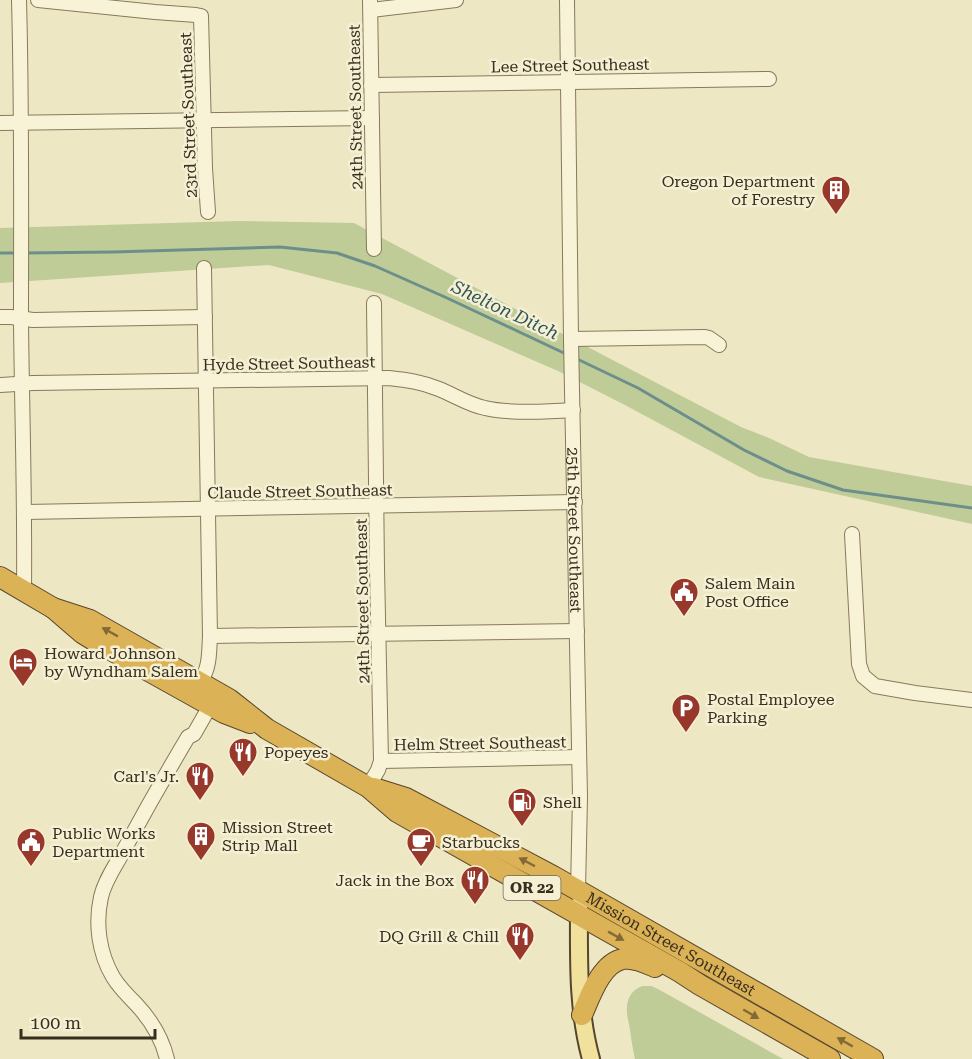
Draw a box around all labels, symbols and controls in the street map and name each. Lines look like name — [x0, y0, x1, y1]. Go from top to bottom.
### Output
street label: 24th Street Southeast — [345, 24, 366, 190]
street label: 23rd Street Southeast — [176, 32, 201, 198]
street label: Lee Street Southeast — [490, 55, 650, 76]
place label: Oregon Department of Forestry — [662, 172, 816, 209]
building icon: Oregon Department of Forestry — [820, 174, 852, 216]
water label: Shelton Ditch — [448, 275, 562, 343]
street label: Hyde Street Southeast — [203, 352, 376, 375]
street label: 25th Street Southeast — [563, 447, 585, 613]
street label: Claude Street Southeast — [207, 480, 393, 503]
street label: 24th Street Southeast — [352, 518, 373, 684]
place label: Salem Main Post Office — [705, 574, 795, 611]
public building icon: Salem Main Post Office — [668, 576, 700, 618]
one-way arrow — [102, 627, 119, 637]
place label: Howard Johnson by Wyndham Salem — [44, 644, 199, 681]
hotel icon: Howard Johnson by Wyndham Salem — [7, 646, 39, 688]
place label: Postal Employee Parking — [707, 690, 835, 727]
parking icon: Postal Employee Parking — [670, 692, 702, 734]
street label: Helm Street Southeast — [394, 732, 566, 755]
restaurant icon: Popeyes — [227, 736, 259, 778]
place label: Popeyes — [264, 743, 329, 762]
restaurant icon: Carl's Jr. — [184, 760, 216, 802]
place label: Carl's Jr. — [113, 767, 179, 786]
fuel station icon: Shell — [506, 786, 538, 828]
place label: Shell — [543, 793, 582, 812]
place label: Mission Street Strip Mall — [222, 818, 333, 855]
building icon: Mission Street Strip Mall — [185, 820, 217, 862]
place label: Public Works Department — [52, 824, 156, 861]
public building icon: Public Works Department — [15, 826, 47, 868]
cafe icon: Starbucks — [405, 826, 437, 868]
place label: Starbucks — [442, 833, 520, 852]
one-way arrow — [518, 857, 535, 867]
restaurant icon: Jack in the Box — [459, 864, 491, 906]
place label: Jack in the Box — [336, 871, 455, 890]
road number: OR 22 — [504, 876, 560, 900]
street label: Mission Street Southeast — [583, 888, 759, 1000]
restaurant icon: DQ Grill & Chill — [504, 920, 536, 962]
place label: DQ Grill & Chill — [379, 927, 499, 946]
one-way arrow — [607, 930, 624, 940]
scale bar — [21, 1002, 154, 1040]
one-way arrow — [742, 1009, 759, 1019]
text: 100 m — [30, 1012, 81, 1033]
one-way arrow — [837, 1037, 853, 1048]

